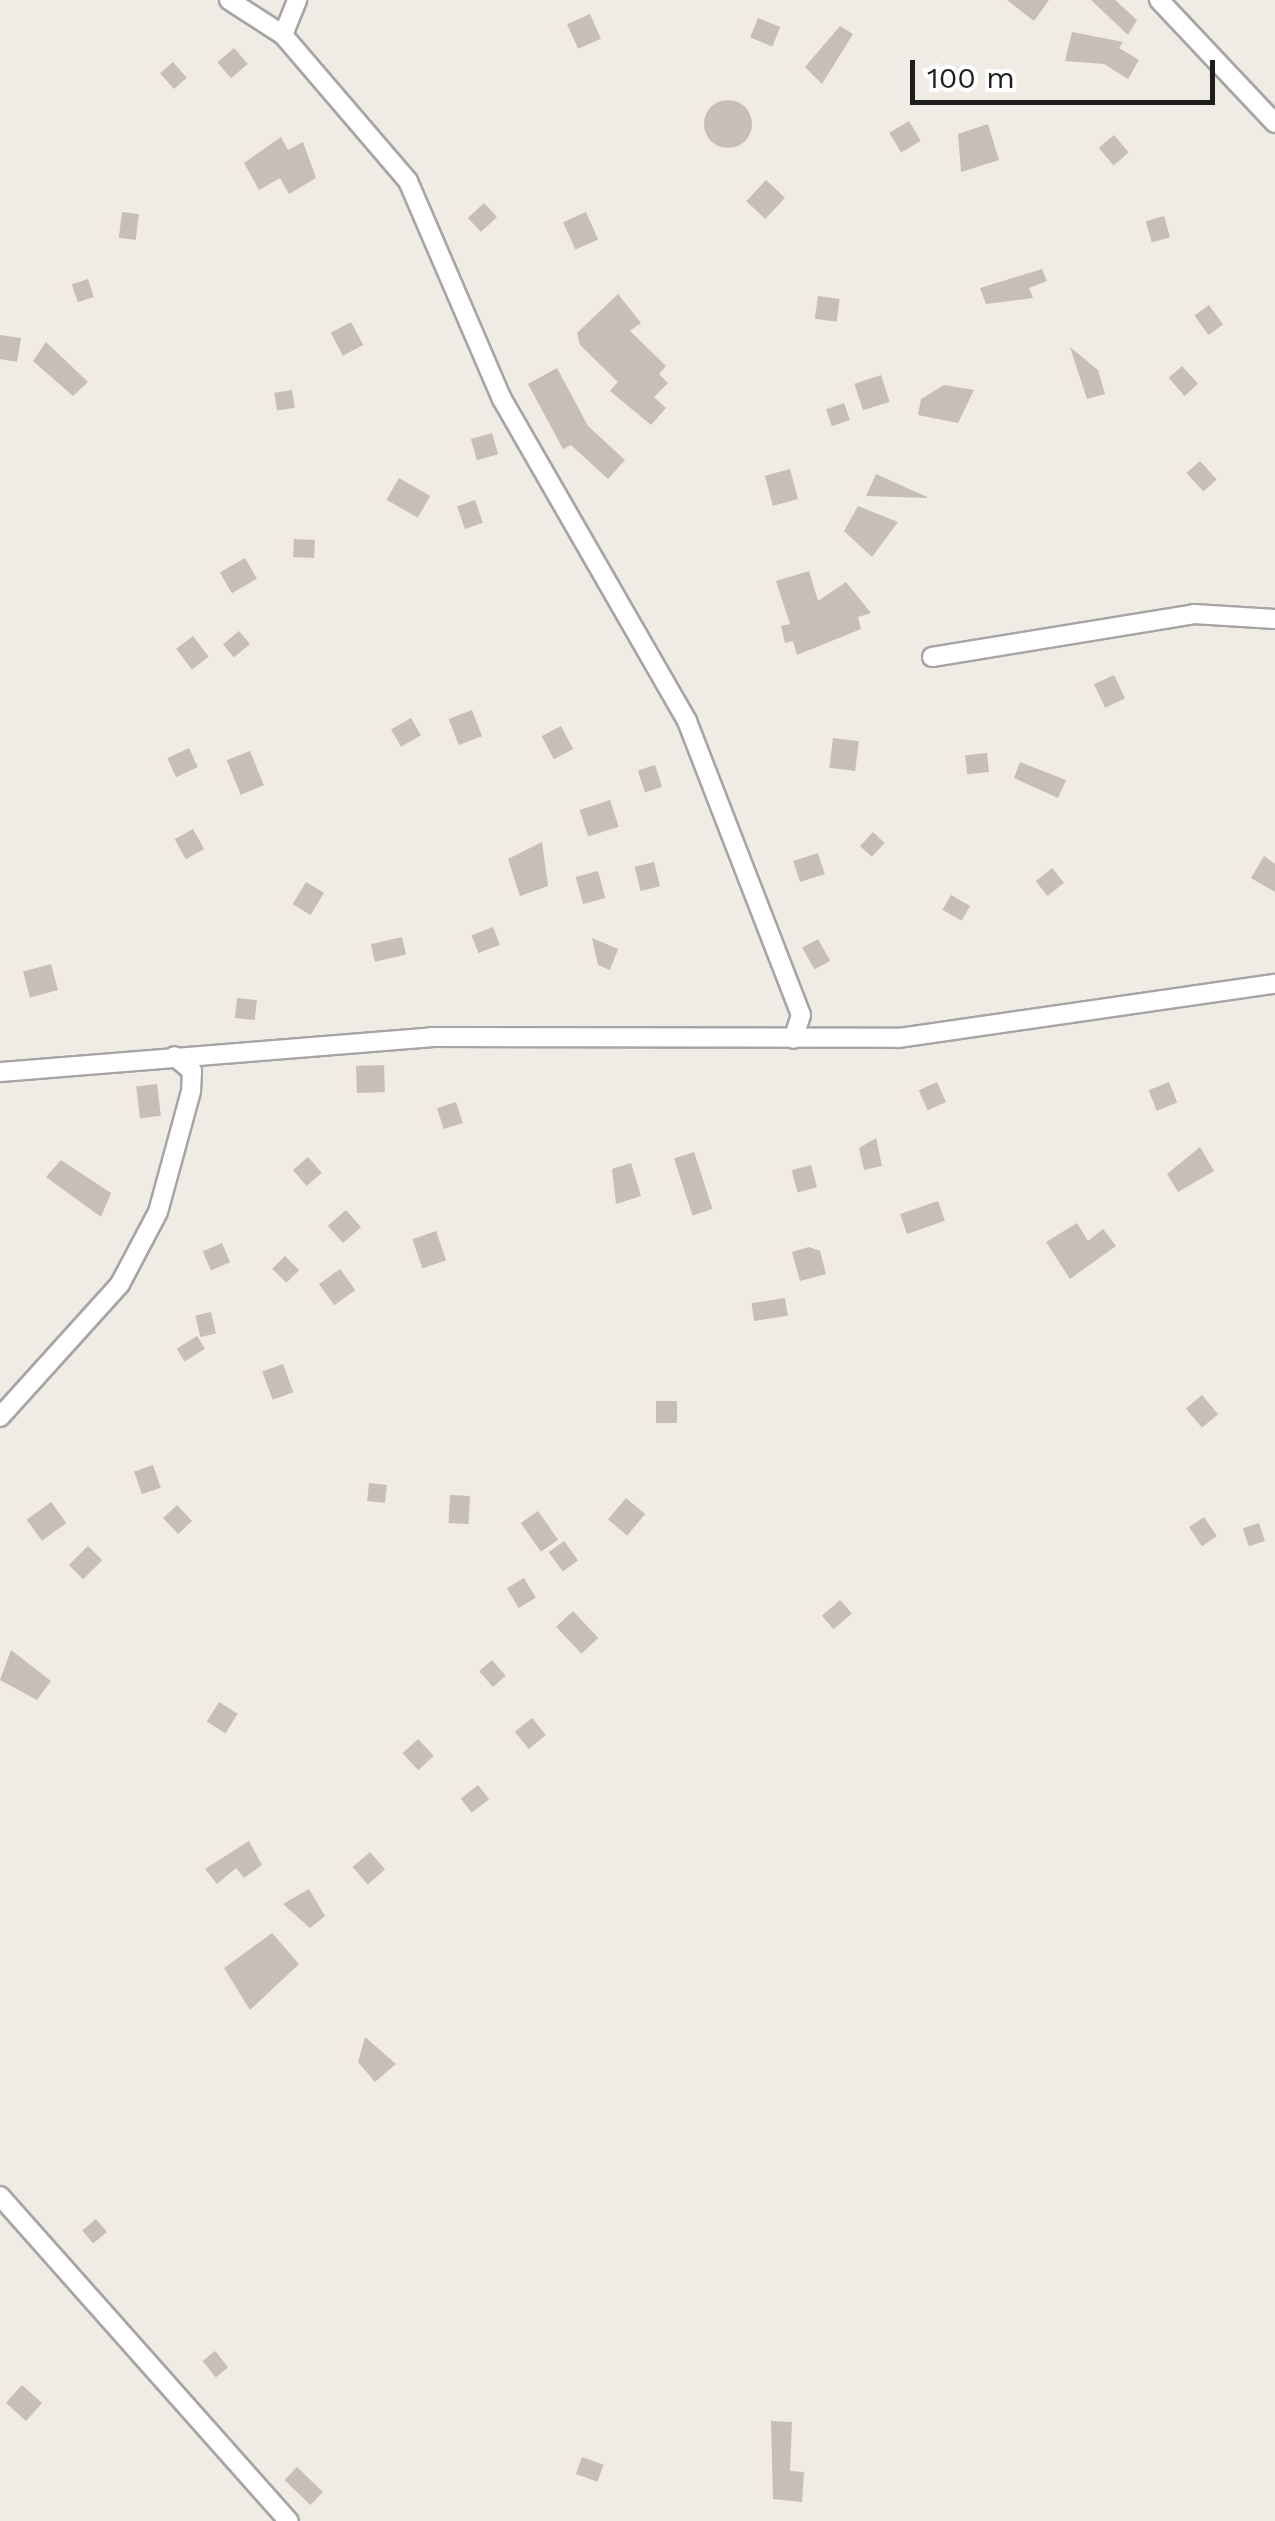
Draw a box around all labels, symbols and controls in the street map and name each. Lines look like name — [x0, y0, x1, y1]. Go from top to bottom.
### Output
scale bar — [915, 40, 1220, 102]
text: 100 m — [927, 60, 1015, 95]

